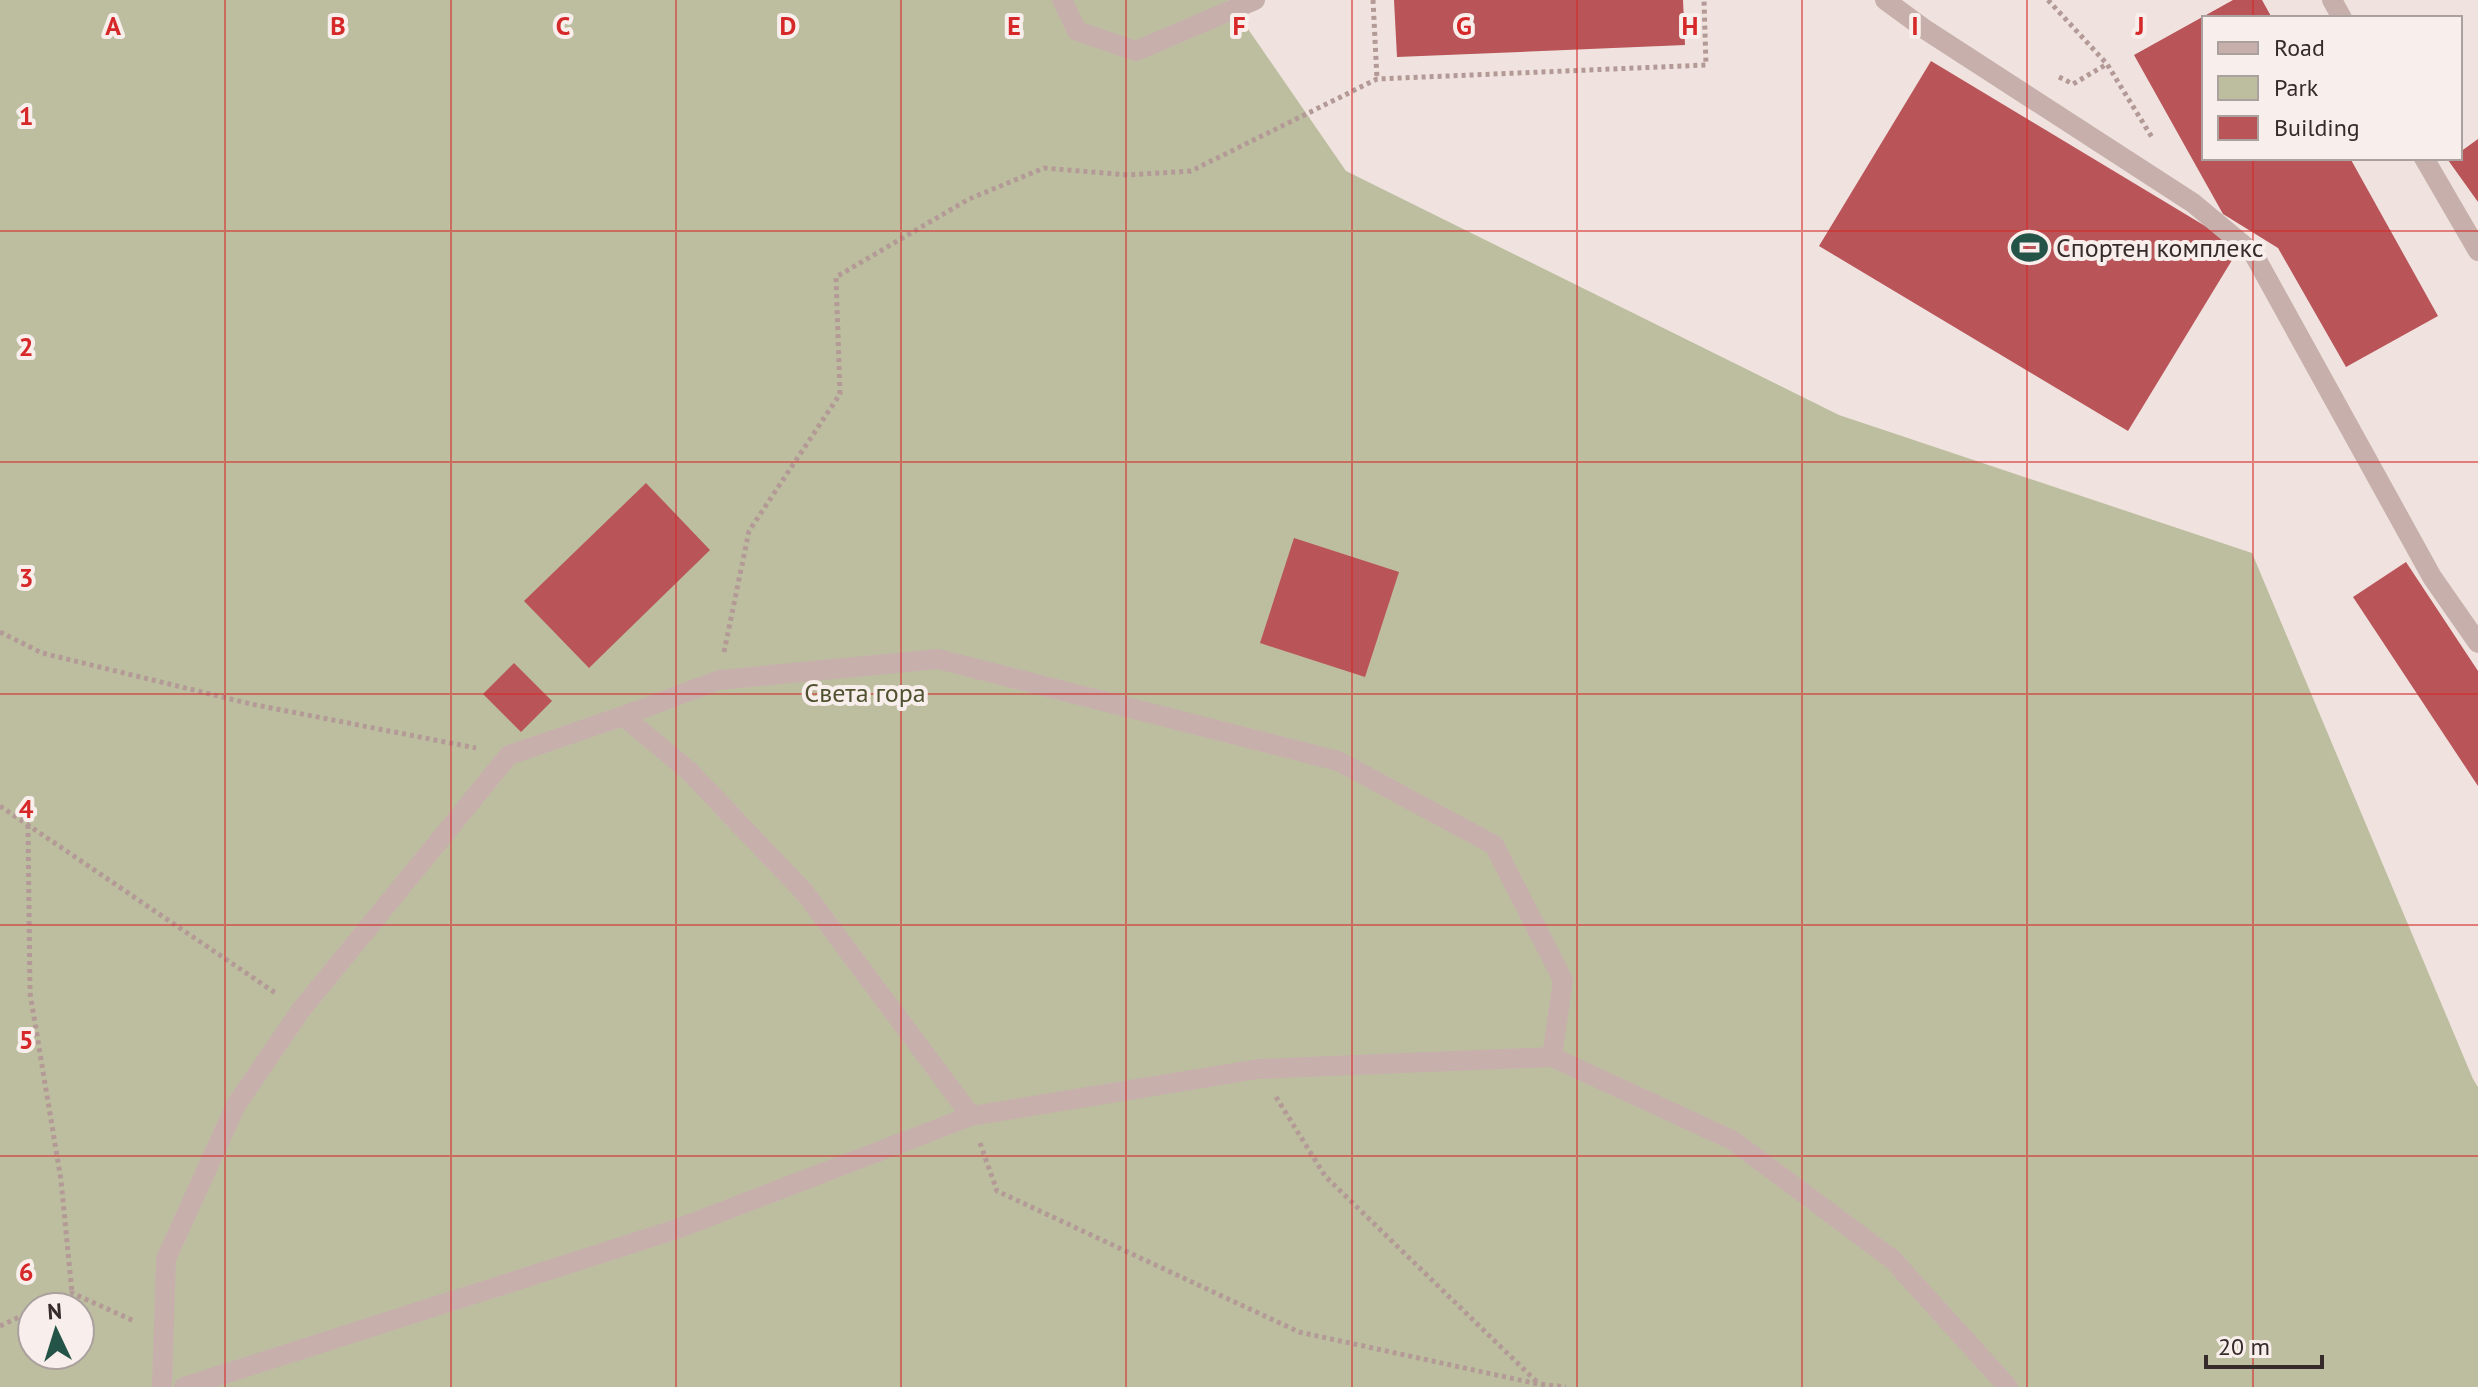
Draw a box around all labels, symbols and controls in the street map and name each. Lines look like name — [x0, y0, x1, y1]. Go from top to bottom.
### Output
text: A — [105, 9, 121, 42]
text: B — [330, 9, 346, 42]
text: C — [556, 9, 570, 42]
text: D — [780, 9, 796, 42]
text: E — [1007, 9, 1021, 42]
text: F — [1232, 9, 1246, 42]
text: G — [1456, 9, 1472, 42]
text: H — [1682, 9, 1698, 42]
text: I — [1911, 9, 1919, 42]
text: J — [2135, 9, 2144, 42]
legend — [2202, 16, 2462, 160]
text: Road — [2274, 32, 2325, 63]
text: Park — [2274, 72, 2319, 103]
text: 1 — [19, 99, 33, 132]
text: Building — [2274, 112, 2360, 143]
sports icon: Спортен комплекс — [2011, 228, 2049, 266]
place label: Спортен комплекс — [2056, 231, 2263, 264]
text: 2 — [19, 330, 33, 363]
text: 3 — [19, 561, 33, 594]
park label: Света гора — [804, 676, 926, 709]
text: 4 — [19, 792, 34, 825]
text: 5 — [19, 1023, 33, 1056]
text: 6 — [19, 1255, 33, 1288]
north arrow — [16, 1291, 96, 1371]
text: N — [46, 1297, 63, 1326]
scale bar — [2206, 1319, 2322, 1369]
text: 20 m — [2218, 1331, 2270, 1362]

